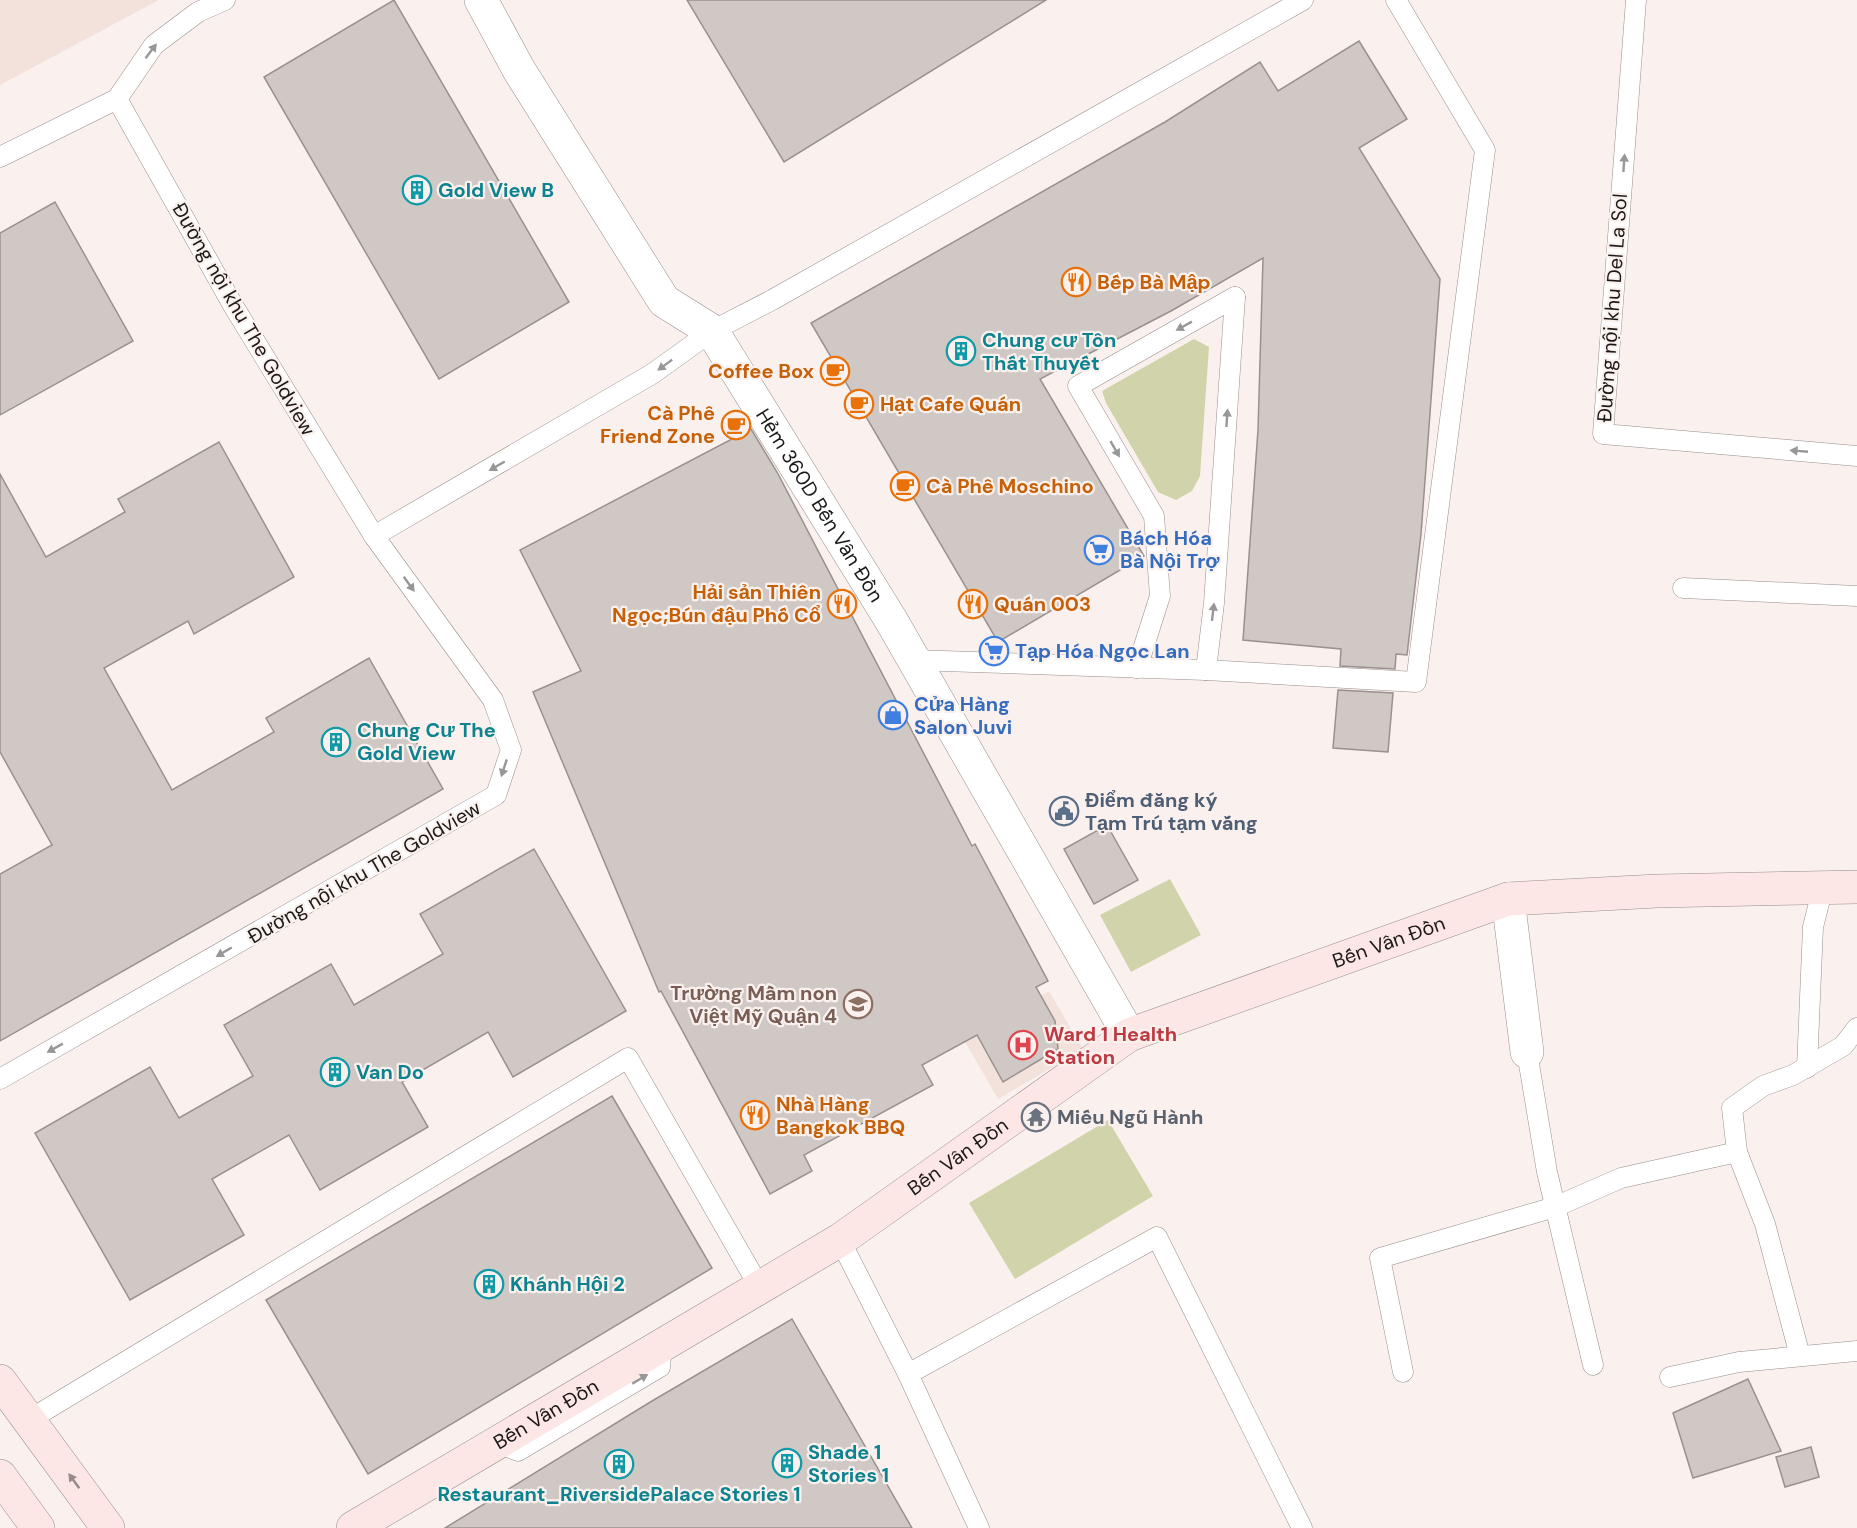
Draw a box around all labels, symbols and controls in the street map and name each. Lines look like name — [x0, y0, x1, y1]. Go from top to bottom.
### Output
one-way arrow — [144, 43, 157, 59]
one-way arrow — [1619, 154, 1628, 173]
building icon: Gold View B — [401, 174, 433, 206]
place label: Gold View B — [438, 177, 554, 203]
street label: Đường nội khu Del La Sol — [1591, 193, 1633, 423]
street label: Đường nội khu The Goldview — [167, 198, 321, 440]
restaurant icon: Bếp Bà Mập — [1060, 266, 1092, 298]
place label: Bếp Bà Mập — [1097, 269, 1211, 295]
one-way arrow — [1176, 321, 1193, 331]
place label: Chung cư Tôn Thất Thuyết — [982, 327, 1116, 376]
building icon: Chung cư Tôn Thất Thuyết — [945, 335, 977, 367]
cafe icon: Coffee Box — [819, 355, 851, 387]
place label: Coffee Box — [708, 358, 815, 384]
one-way arrow — [657, 359, 672, 371]
cafe icon: Hạt Cafe Quán — [843, 388, 875, 420]
place label: Hạt Cafe Quán — [880, 391, 1021, 417]
place label: Cà Phê Friend Zone — [600, 400, 715, 449]
street label: Hẻm 360D Bến Vân Đồn — [750, 404, 890, 607]
one-way arrow — [1222, 408, 1232, 427]
cafe icon: Cà Phê Friend Zone — [720, 409, 752, 441]
one-way arrow — [1110, 441, 1120, 458]
one-way arrow — [1789, 446, 1808, 456]
one-way arrow — [489, 460, 506, 470]
cafe icon: Cà Phê Moschino — [889, 470, 921, 502]
place label: Cà Phê Moschino — [926, 473, 1094, 499]
place label: Bách Hóa Bà Nội Trợ — [1120, 525, 1220, 574]
supermarket icon: Bách Hóa Bà Nội Trợ — [1083, 534, 1115, 566]
one-way arrow — [402, 576, 414, 591]
place label: Hải sản Thiên Ngọc;Bún đậu Phố Cổ — [612, 579, 821, 628]
restaurant icon: Hải sản Thiên Ngọc;Bún đậu Phố Cổ — [826, 588, 858, 620]
restaurant icon: Quán 003 — [957, 588, 989, 620]
place label: Quán 003 — [994, 591, 1091, 617]
one-way arrow — [1208, 603, 1218, 622]
supermarket icon: Tạp Hóa Ngọc Lan — [978, 635, 1010, 667]
place label: Tạp Hóa Ngọc Lan — [1015, 638, 1190, 664]
place label: Cửa Hàng Salon Juvi — [914, 691, 1012, 740]
shop icon: Cửa Hàng Salon Juvi — [877, 699, 909, 731]
place label: Chung Cư The Gold View — [357, 717, 496, 766]
building icon: Chung Cư The Gold View — [320, 726, 352, 758]
one-way arrow — [499, 759, 509, 777]
place label: Điểm đăng ký Tạm Trú tạm vắng — [1085, 787, 1258, 836]
street label: Đường nội khu The Goldview — [243, 795, 485, 949]
public building icon: Điểm đăng ký Tạm Trú tạm vắng — [1048, 795, 1080, 827]
street label: Bến Vân Đồn — [1329, 910, 1448, 974]
one-way arrow — [215, 947, 232, 957]
place label: Trường Mầm non Việt Mỹ Quận 4 — [670, 980, 837, 1029]
school or university icon: Trường Mầm non Việt Mỹ Quận 4 — [842, 988, 874, 1020]
place label: Ward 1 Health Station — [1044, 1021, 1177, 1070]
hospital icon: Ward 1 Health Station — [1007, 1029, 1039, 1061]
one-way arrow — [46, 1043, 63, 1053]
building icon: Van Do — [319, 1056, 351, 1088]
place label: Van Do — [356, 1059, 424, 1085]
place label: Nhà Hàng Bangkok BBQ — [776, 1091, 905, 1140]
restaurant icon: Nhà Hàng Bangkok BBQ — [739, 1099, 771, 1131]
temple icon: Miếu Ngũ Hành — [1020, 1101, 1052, 1133]
place label: Miếu Ngũ Hành — [1057, 1104, 1203, 1130]
street label: Bến Vân Đồn — [902, 1112, 1013, 1201]
building icon: Khánh Hội 2 — [473, 1268, 505, 1300]
place label: Khánh Hội 2 — [510, 1271, 625, 1297]
street label: Bến Vân Đồn — [489, 1373, 603, 1455]
one-way arrow — [632, 1374, 649, 1384]
place label: Shade 1 Stories 1 — [808, 1439, 889, 1488]
building icon: Shade 1 Stories 1 — [771, 1447, 803, 1479]
building icon: Restaurant_RiversidePalace Stories 1 — [603, 1448, 635, 1480]
one-way arrow — [68, 1473, 80, 1489]
place label: Restaurant_RiversidePalace Stories 1 — [437, 1481, 801, 1507]

